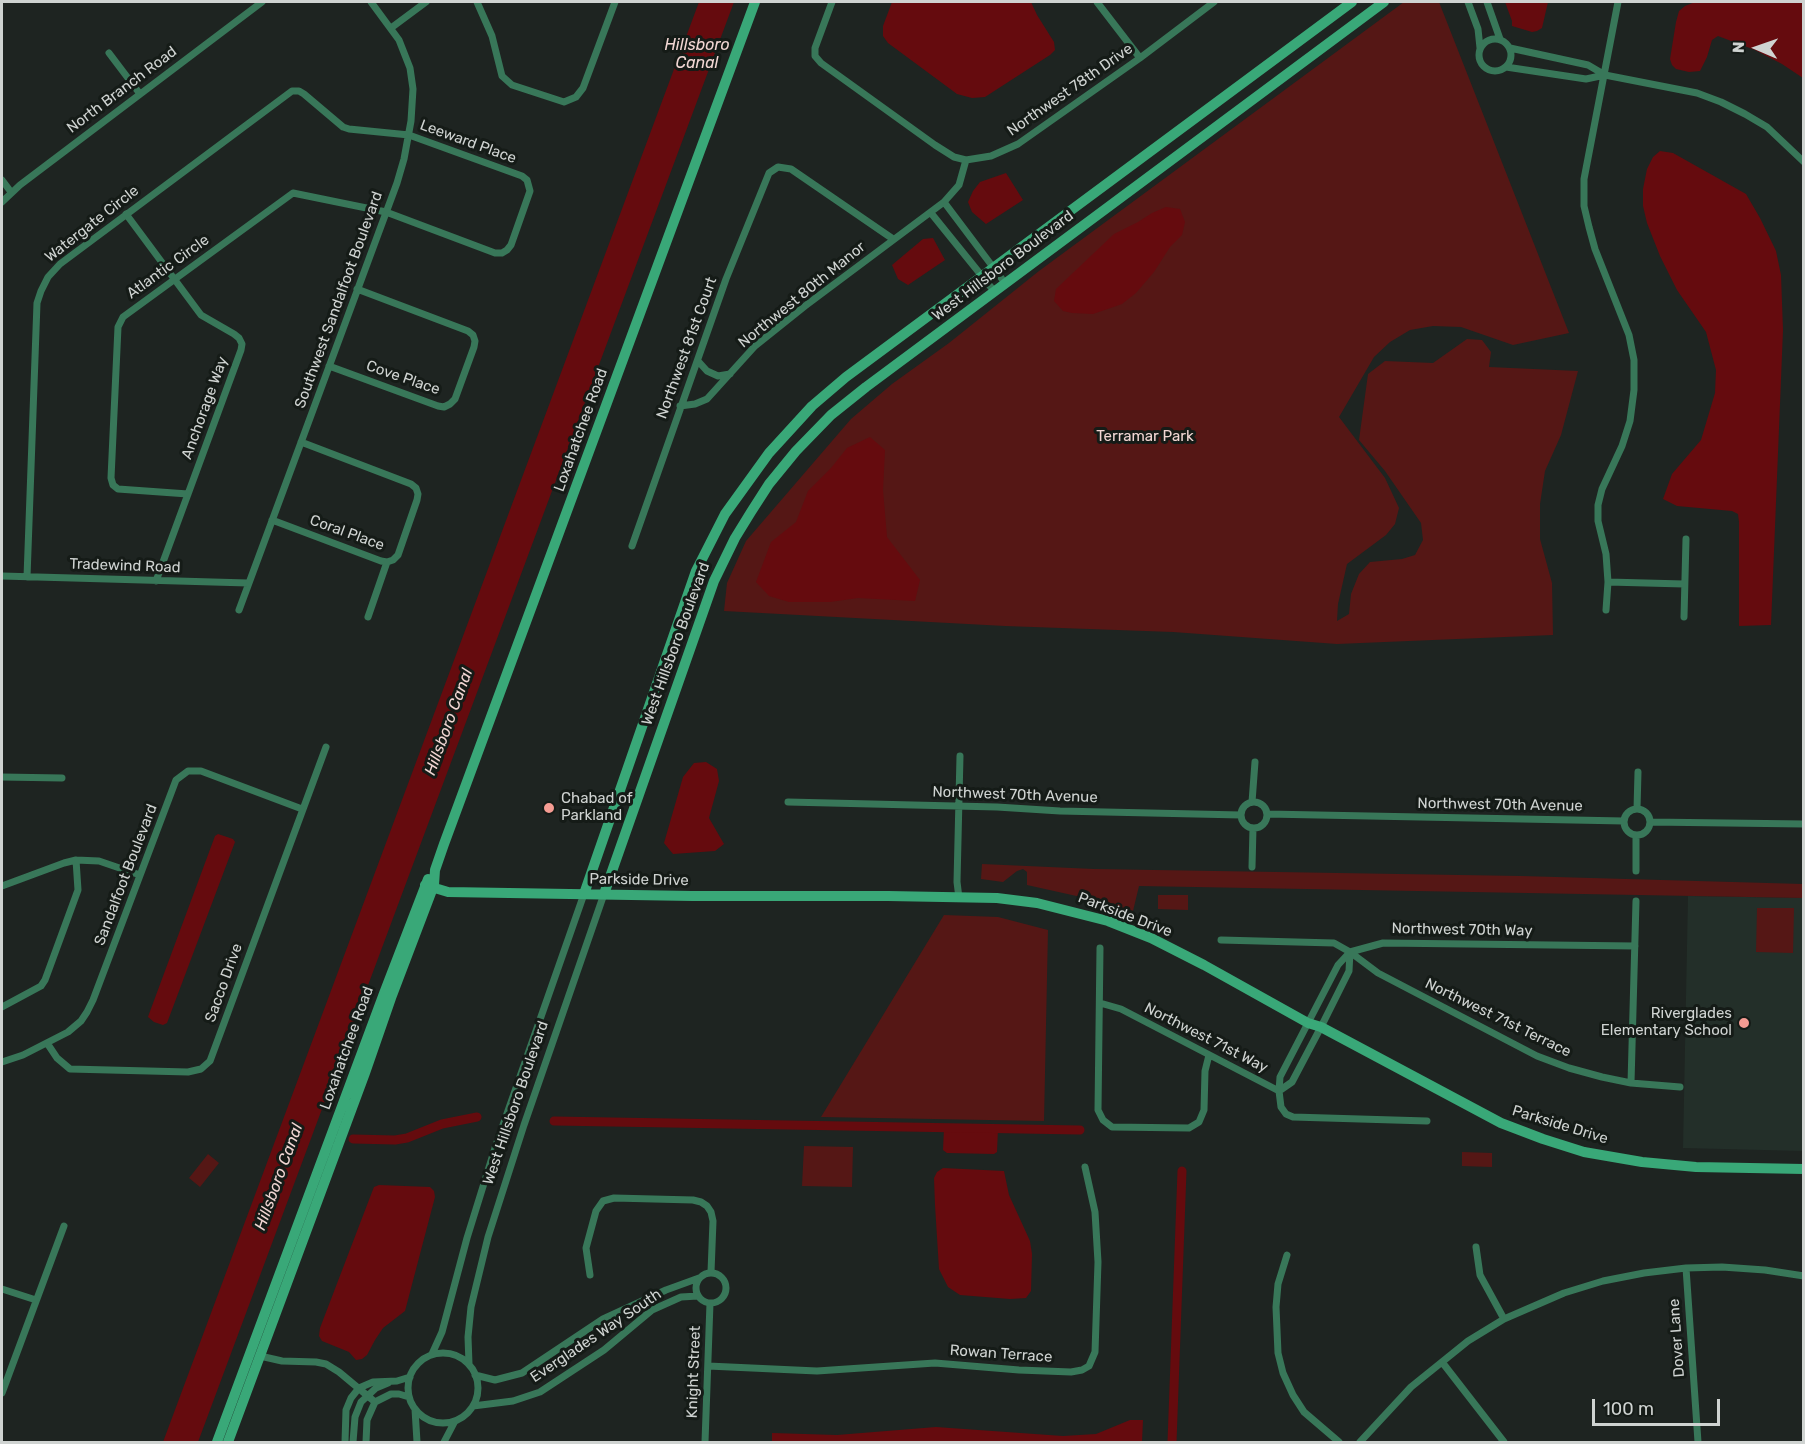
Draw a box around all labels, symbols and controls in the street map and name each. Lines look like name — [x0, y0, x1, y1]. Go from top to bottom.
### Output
north arrow — [1727, 18, 1787, 78]
water label: Hillsboro Canal — [664, 35, 730, 73]
street label: Northwest 78th Drive — [1004, 40, 1136, 140]
text: N — [1729, 41, 1748, 53]
street label: North Branch Road — [63, 43, 181, 137]
street label: Leeward Place — [417, 116, 519, 168]
street label: Watergate Circle — [41, 182, 143, 266]
street label: Southwest Sandalfoot Boulevard — [291, 189, 387, 411]
street label: West Hillsboro Boulevard — [929, 207, 1077, 325]
street label: Atlantic Circle — [123, 231, 213, 303]
street label: Northwest 80th Manor — [735, 238, 869, 352]
street label: Northwest 81st Court — [653, 275, 721, 421]
street label: Anchorage Way — [178, 354, 232, 462]
street label: Cove Place — [364, 357, 442, 399]
street label: Loxahatchee Road — [550, 366, 612, 494]
park label: Terramar Park — [1096, 428, 1194, 446]
street label: Coral Place — [307, 511, 387, 555]
street label: Tradewind Road — [69, 555, 181, 577]
street label: West Hillsboro Boulevard — [638, 560, 714, 728]
water label: Hillsboro Canal — [421, 666, 477, 778]
street label: Northwest 70th Avenue — [932, 783, 1098, 807]
place label: Chabad of Parkland — [561, 790, 632, 825]
street label: Northwest 70th Avenue — [1417, 795, 1583, 815]
marker: Chabad of Parkland — [542, 801, 556, 815]
street label: Sandalfoot Boulevard — [91, 802, 161, 948]
street label: Parkside Drive — [589, 870, 689, 890]
street label: Parkside Drive — [1075, 889, 1175, 941]
street label: Northwest 70th Way — [1391, 920, 1533, 940]
street label: Sacco Drive — [201, 941, 247, 1025]
street label: Northwest 71st Terrace — [1422, 975, 1574, 1061]
street label: Loxahatchee Road — [316, 984, 378, 1112]
street label: Northwest 71st Way — [1141, 999, 1271, 1077]
place label: Riverglades Elementary School — [1601, 1005, 1732, 1040]
marker: Riverglades Elementary School — [1737, 1016, 1751, 1030]
street label: West Hillsboro Boulevard — [479, 1019, 553, 1187]
street label: Parkside Drive — [1510, 1102, 1610, 1148]
water label: Hillsboro Canal — [251, 1121, 307, 1233]
street label: Everglades Way South — [527, 1285, 665, 1387]
street label: Dover Lane — [1665, 1298, 1689, 1378]
street label: Knight Street — [683, 1325, 705, 1419]
street label: Rowan Terrace — [949, 1341, 1053, 1367]
scale bar — [1595, 1387, 1722, 1425]
text: 100 m — [1603, 1398, 1654, 1420]

